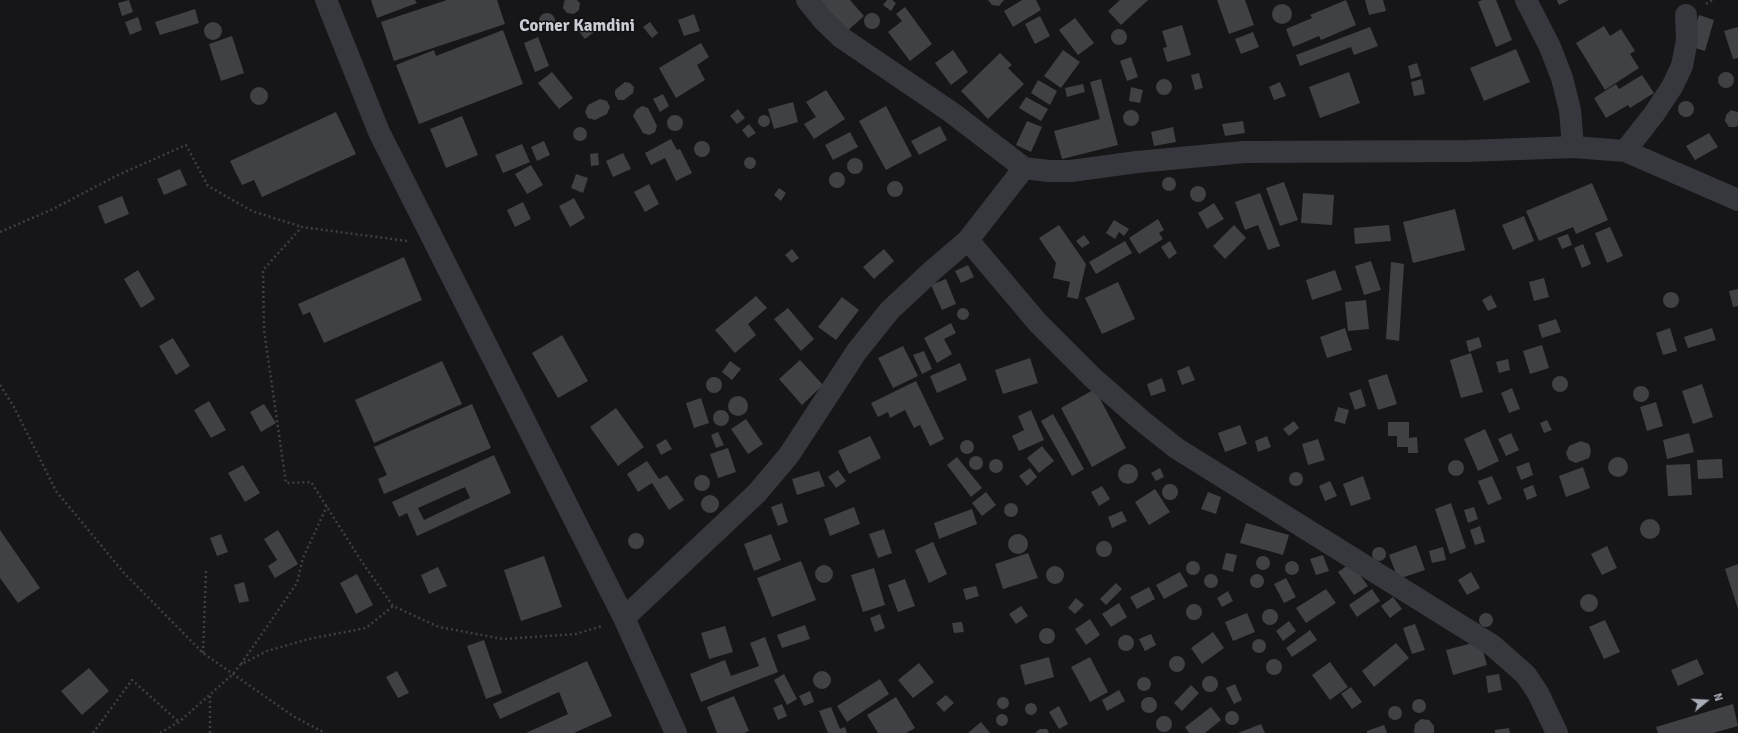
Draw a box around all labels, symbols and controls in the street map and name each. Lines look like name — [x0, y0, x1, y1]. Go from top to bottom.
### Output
district label: Corner Kamdini — [519, 17, 635, 37]
north arrow — [1686, 681, 1726, 721]
text: N — [1711, 691, 1725, 703]

